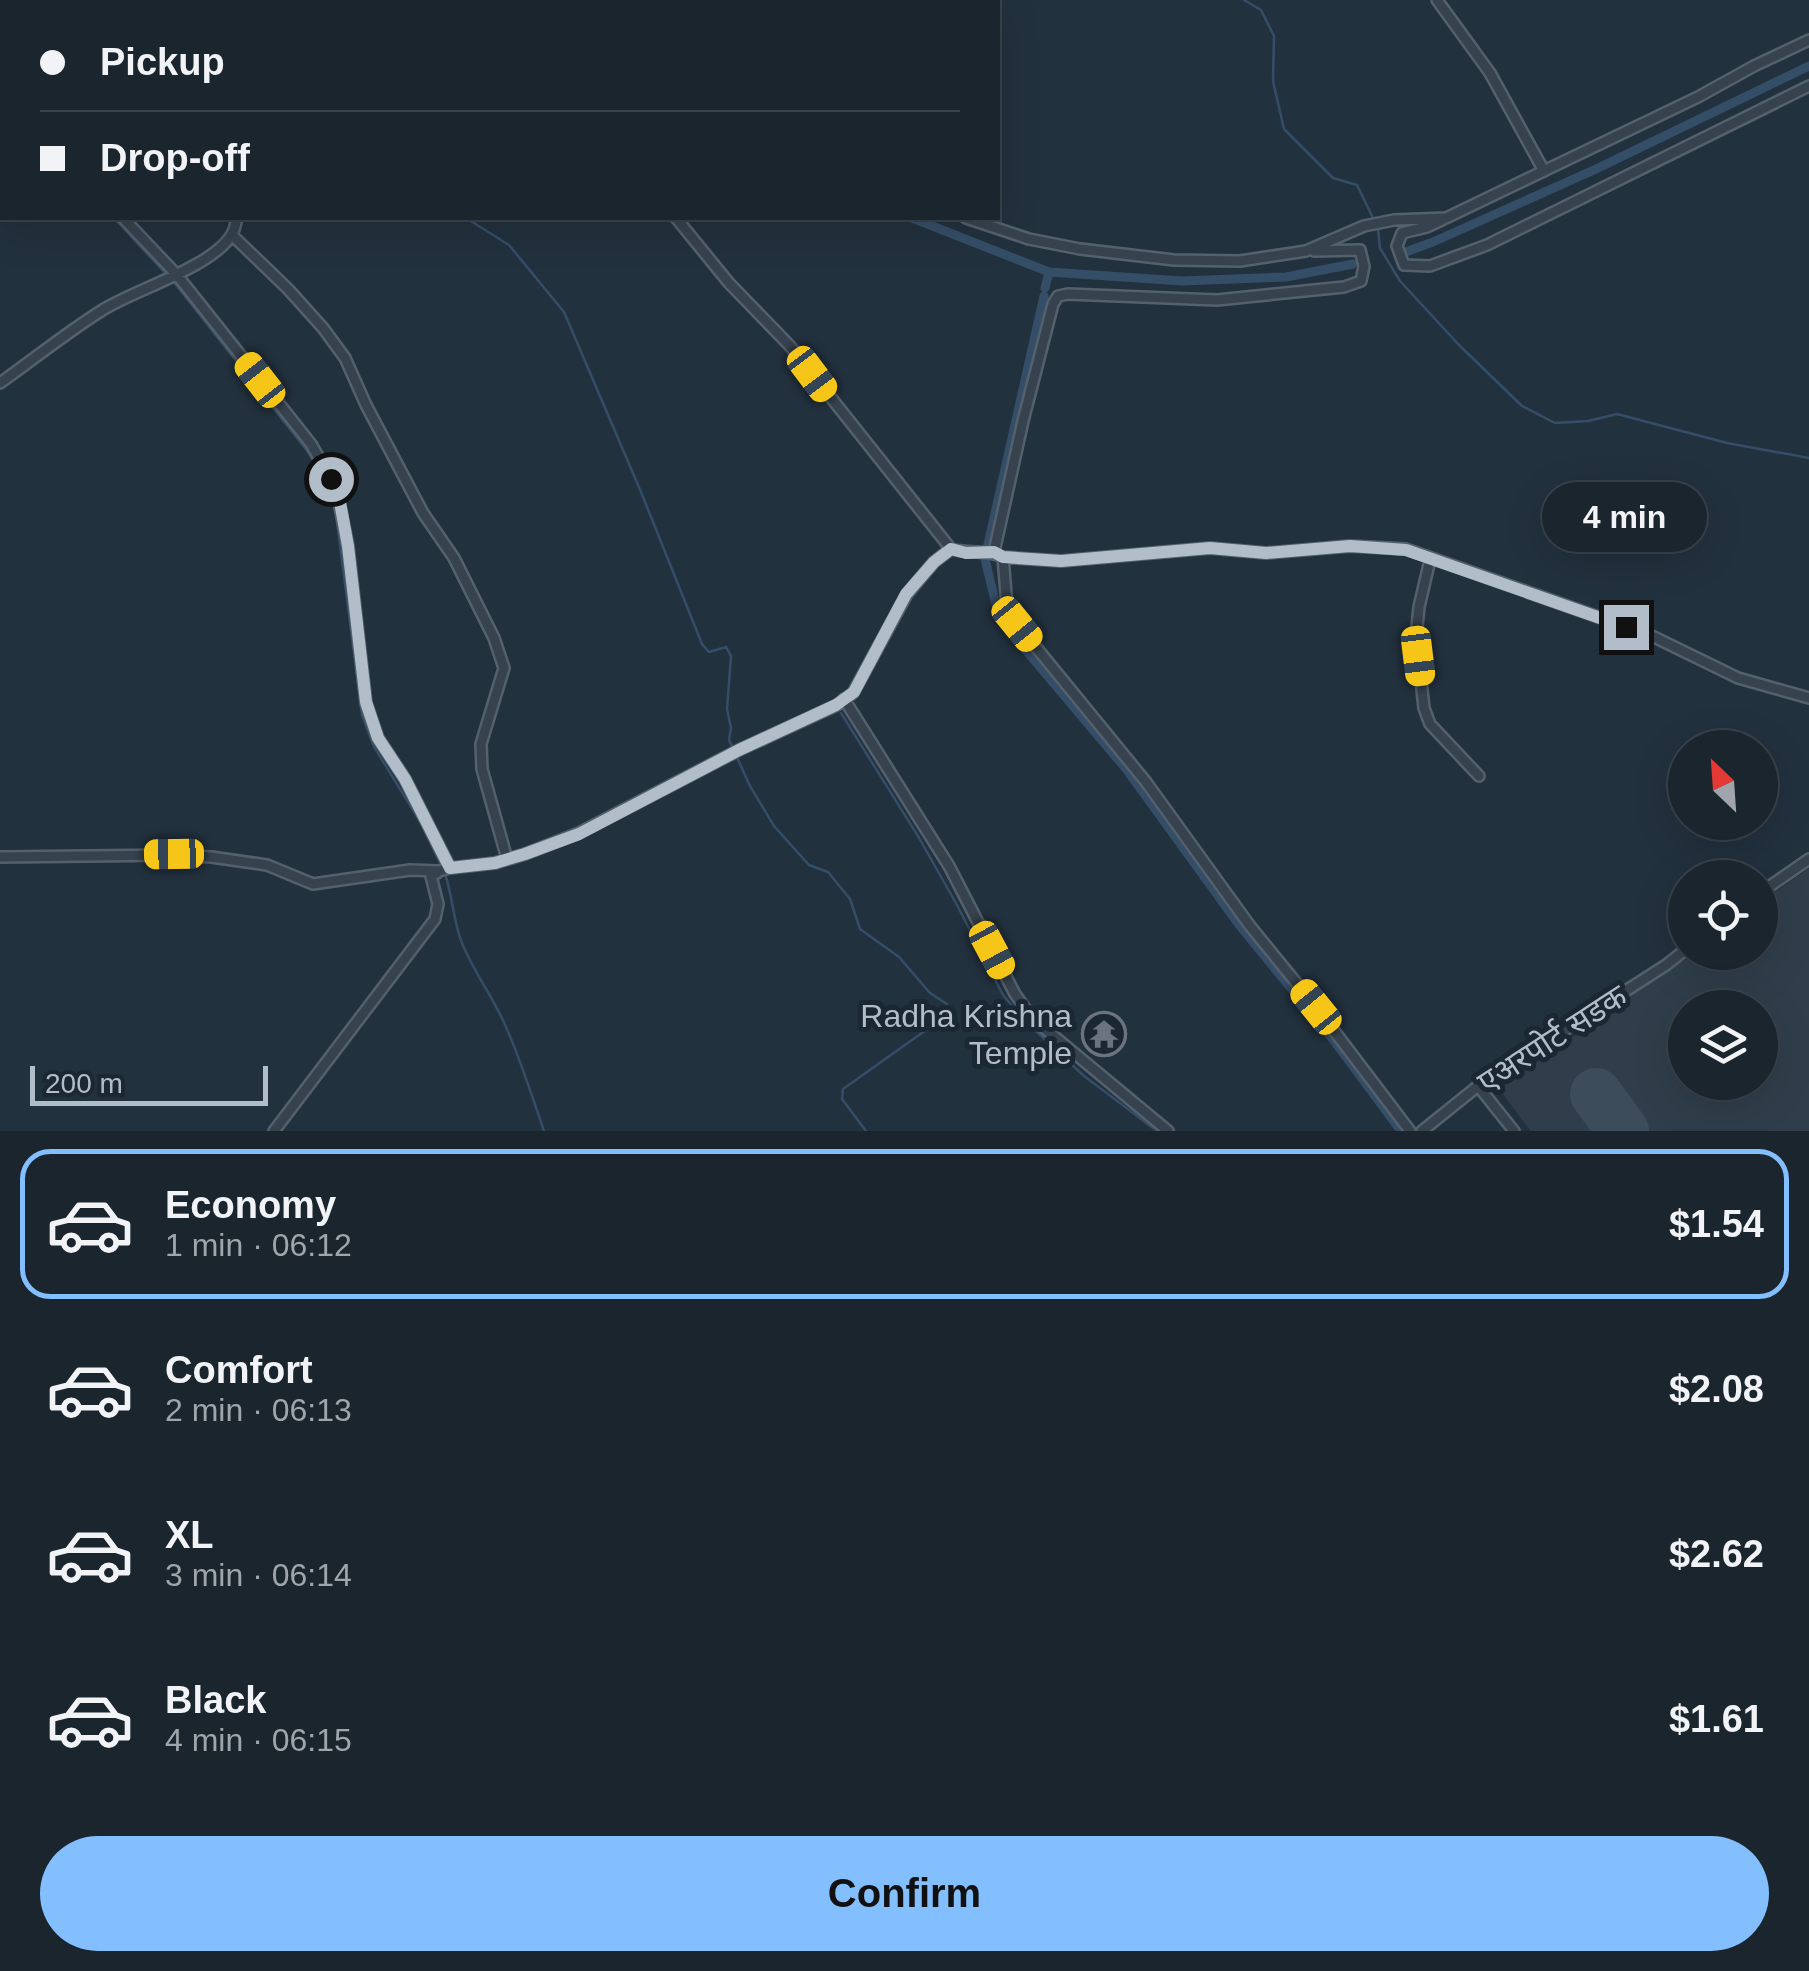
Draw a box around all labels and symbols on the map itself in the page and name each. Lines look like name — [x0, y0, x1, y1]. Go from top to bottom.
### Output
car — [782, 341, 842, 407]
car — [230, 347, 290, 413]
route start — [309, 457, 354, 502]
callout: 4 min — [1544, 482, 1708, 552]
car — [986, 591, 1048, 657]
route end — [1604, 605, 1649, 650]
car — [1399, 624, 1437, 688]
north arrow — [1668, 730, 1778, 840]
car — [144, 838, 204, 870]
car — [965, 916, 1019, 984]
car — [1285, 974, 1347, 1040]
street label: एअरपोर्ट सडक — [1471, 977, 1634, 1100]
place label: Radha Krishna Temple — [860, 998, 1072, 1071]
temple icon: Radha Krishna Temple — [1081, 1011, 1127, 1057]
scale bar — [30, 1061, 268, 1106]

